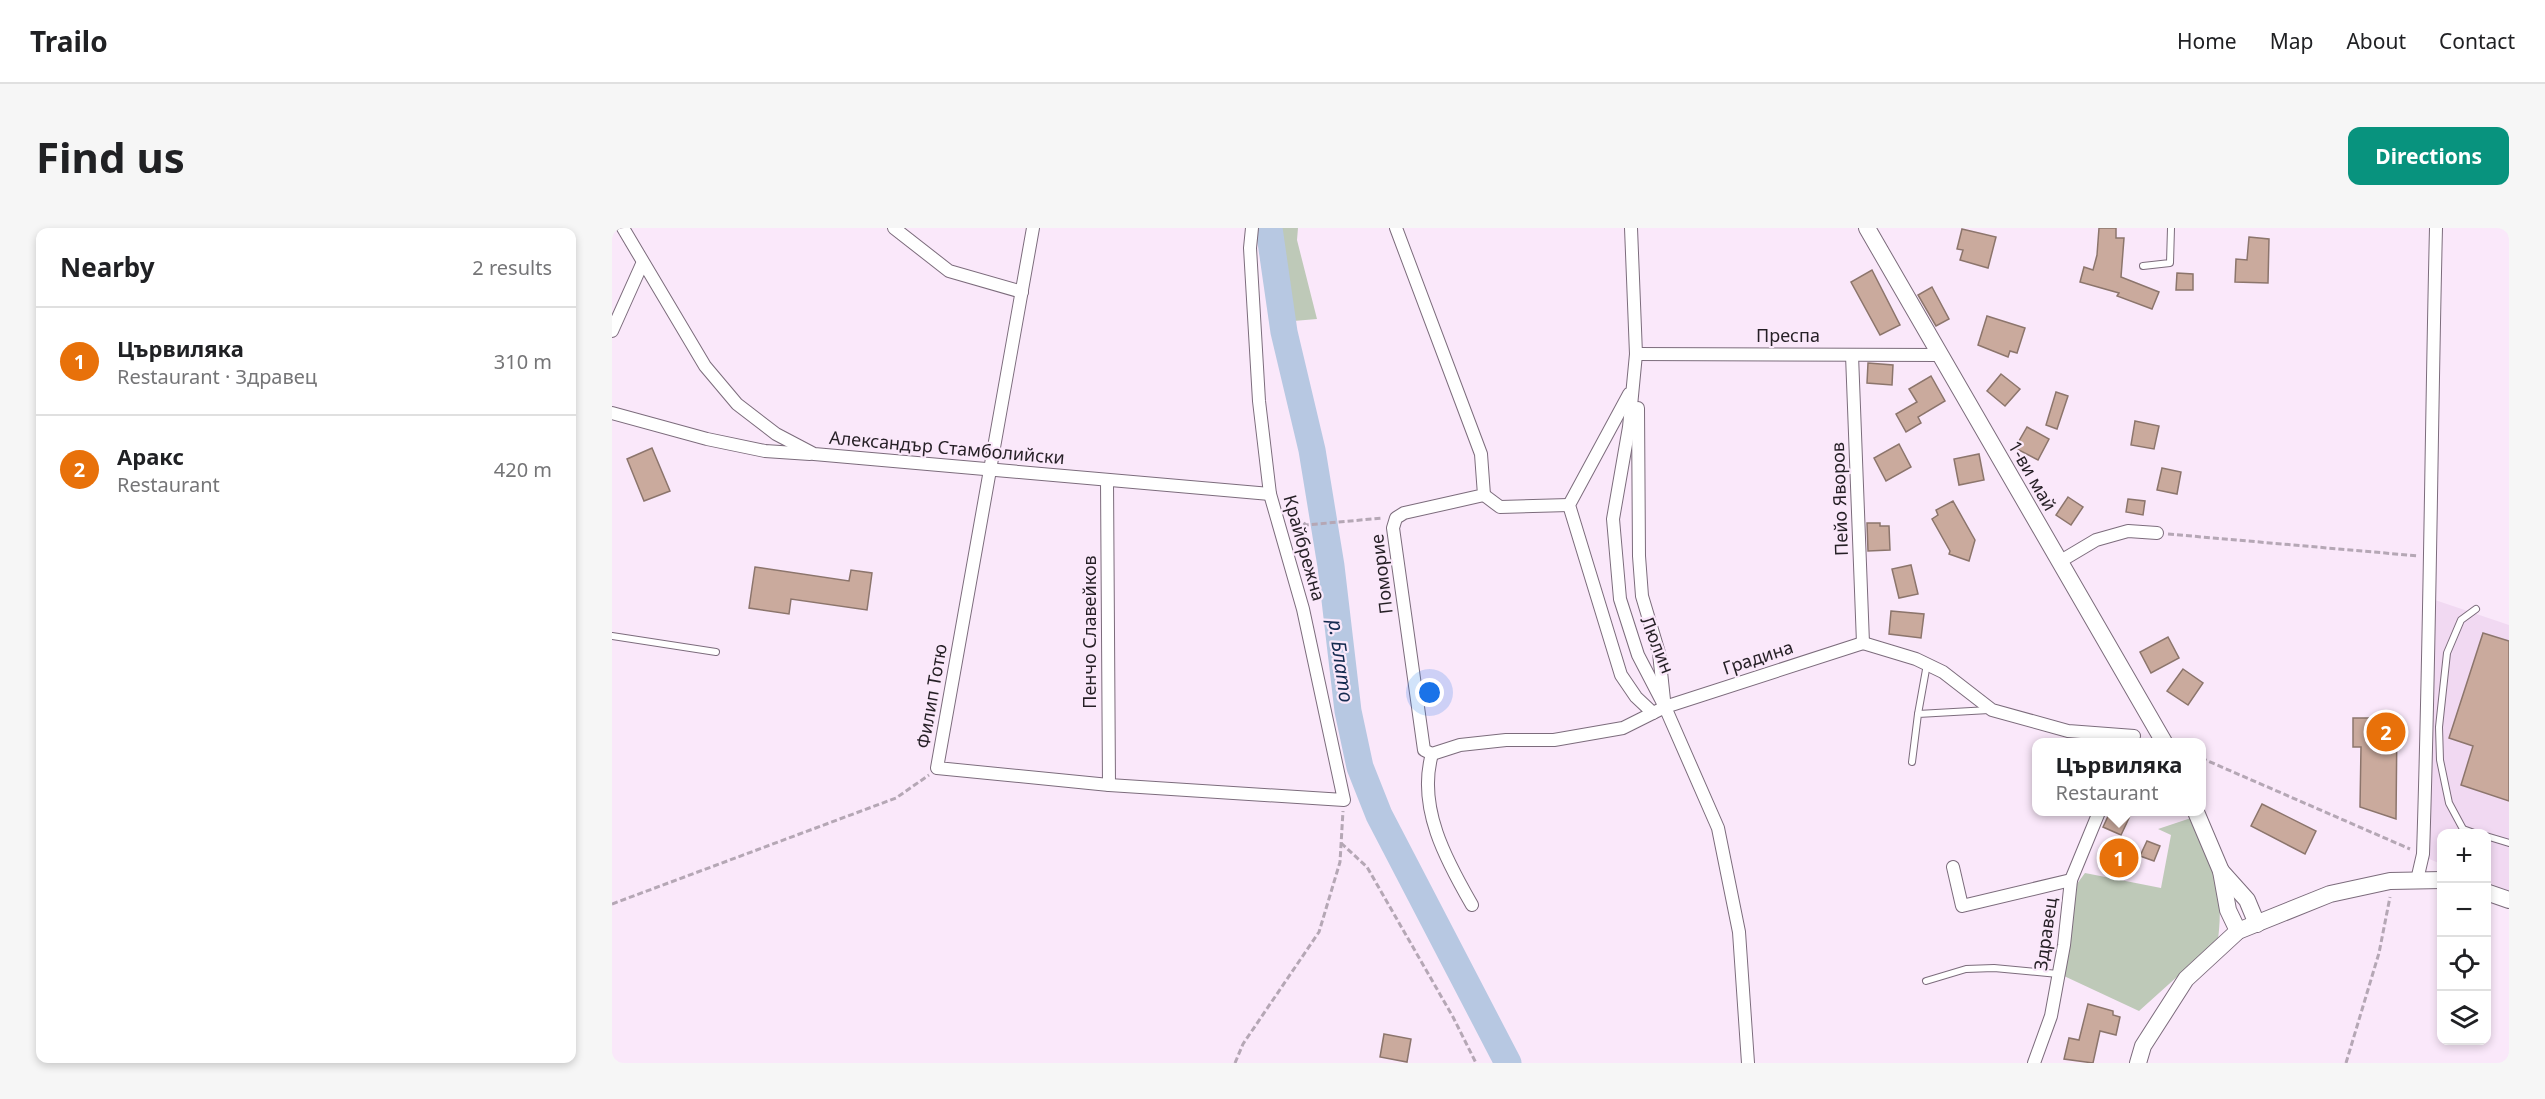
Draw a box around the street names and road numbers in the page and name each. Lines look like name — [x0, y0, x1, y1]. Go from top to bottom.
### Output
street label: Преспа — [1756, 323, 1820, 347]
street label: Александър Стамболийски — [828, 425, 1066, 469]
street label: 1-ви май — [2003, 436, 2063, 515]
street label: Пейо Яворов — [1825, 442, 1853, 556]
street label: Крайбрежна — [1278, 492, 1332, 604]
street label: Поморие — [1364, 533, 1398, 616]
street label: Пенчо Славейков — [1077, 555, 1101, 709]
street label: Люлин — [1636, 612, 1680, 677]
street label: Градина — [1719, 634, 1796, 680]
street label: Филип Тотю — [910, 642, 952, 750]
street label: Здравец — [2028, 896, 2062, 972]

